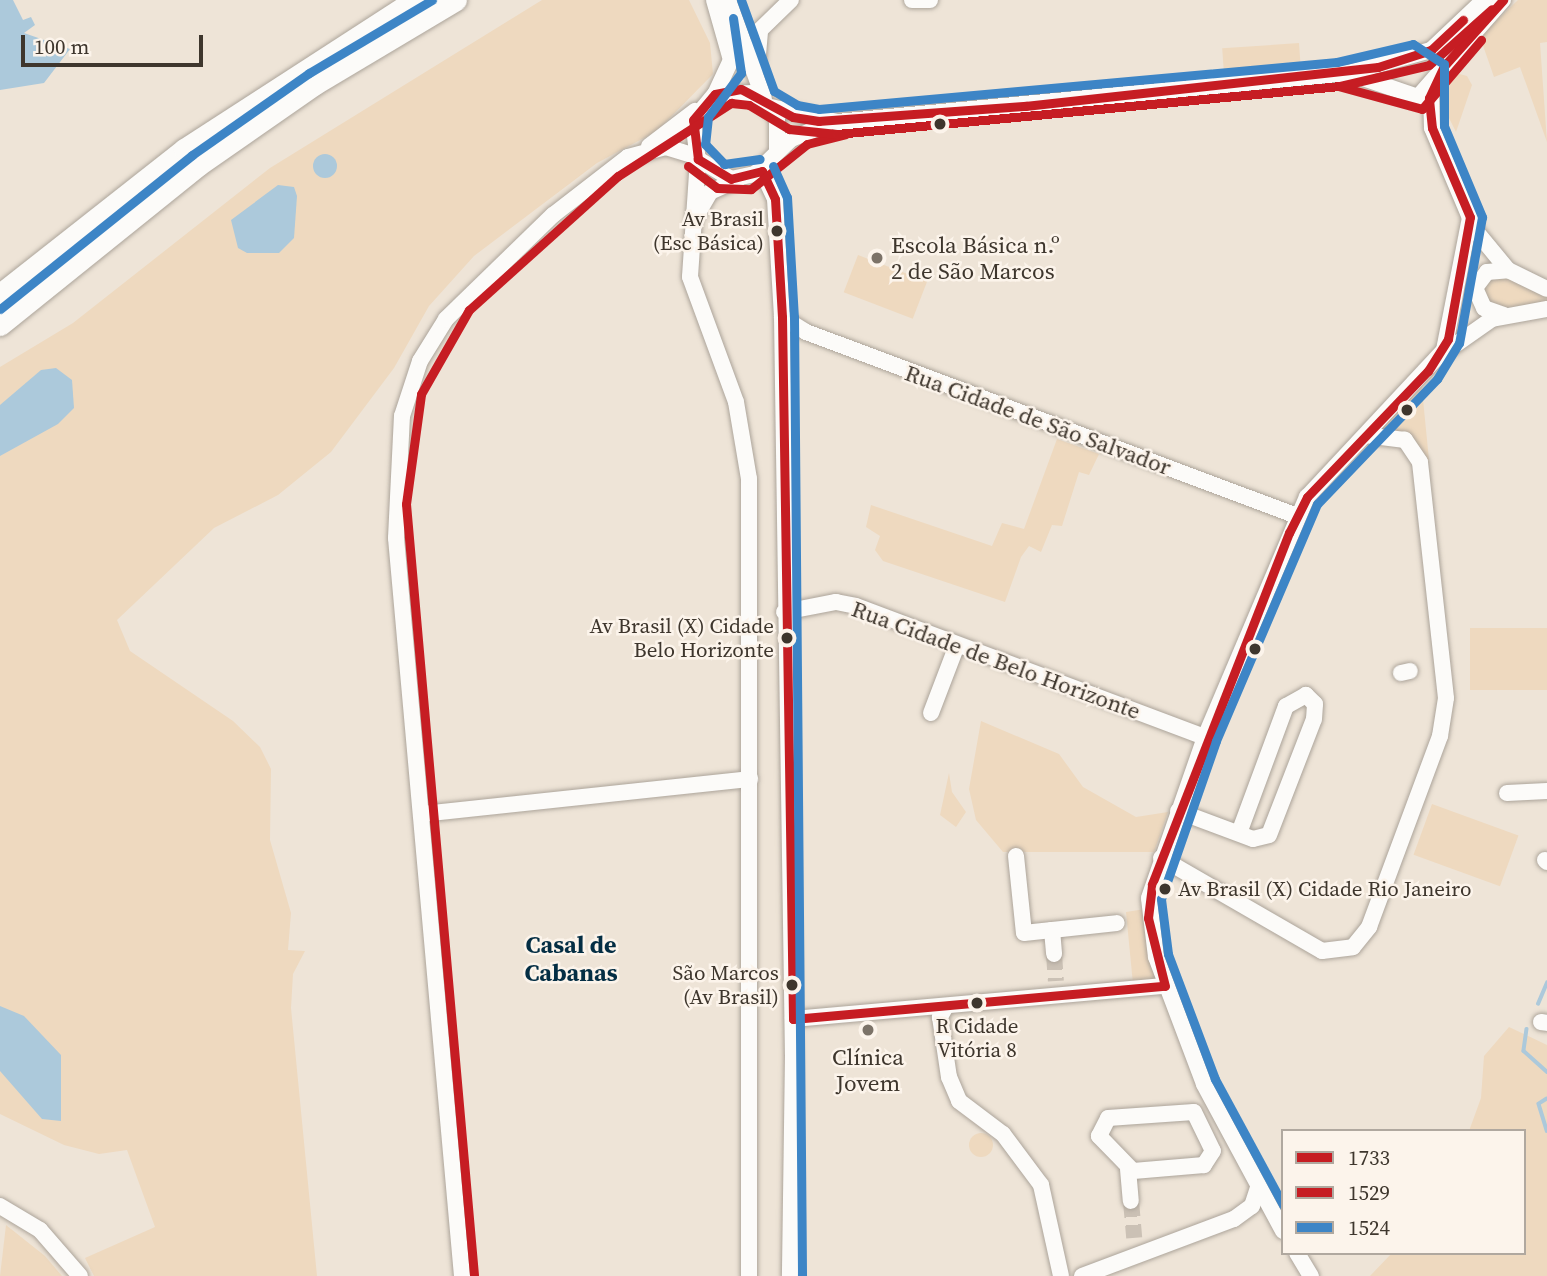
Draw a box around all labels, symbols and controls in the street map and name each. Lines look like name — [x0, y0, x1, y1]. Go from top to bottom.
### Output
scale bar — [24, 21, 206, 65]
text: 100 m — [34, 32, 89, 61]
unlabelled marker — [933, 117, 947, 131]
place label: Av Brasil (Esc Básica) — [653, 206, 764, 256]
marker: Av Brasil (Esc Básica) — [770, 224, 784, 238]
place label: Escola Básica n.º 2 de São Marcos — [891, 231, 1060, 285]
marker: Escola Básica n.º 2 de São Marcos — [869, 250, 885, 266]
street label: Rua Cidade de São Salvador — [901, 359, 1175, 481]
unlabelled marker — [1400, 403, 1414, 417]
street label: Rua Cidade de Belo Horizonte — [848, 595, 1144, 725]
place label: Av Brasil (X) Cidade Belo Horizonte — [589, 613, 774, 663]
marker: Av Brasil (X) Cidade Belo Horizonte — [780, 631, 794, 645]
unlabelled marker — [1248, 642, 1262, 656]
place label: Av Brasil (X) Cidade Rio Janeiro — [1178, 876, 1472, 902]
marker: Av Brasil (X) Cidade Rio Janeiro — [1158, 882, 1172, 896]
district label: Casal de Cabanas — [524, 931, 618, 987]
place label: São Marcos (Av Brasil) — [672, 960, 779, 1010]
marker: São Marcos (Av Brasil) — [785, 978, 799, 992]
marker: R Cidade Vitória 8 — [970, 996, 984, 1010]
place label: R Cidade Vitória 8 — [935, 1013, 1019, 1063]
marker: Clínica Jovem — [858, 1020, 878, 1040]
place label: Clínica Jovem — [832, 1043, 904, 1097]
legend — [1281, 1129, 1526, 1255]
text: 1733 — [1348, 1143, 1390, 1172]
text: 1529 — [1348, 1178, 1390, 1207]
text: 1524 — [1348, 1213, 1390, 1242]

